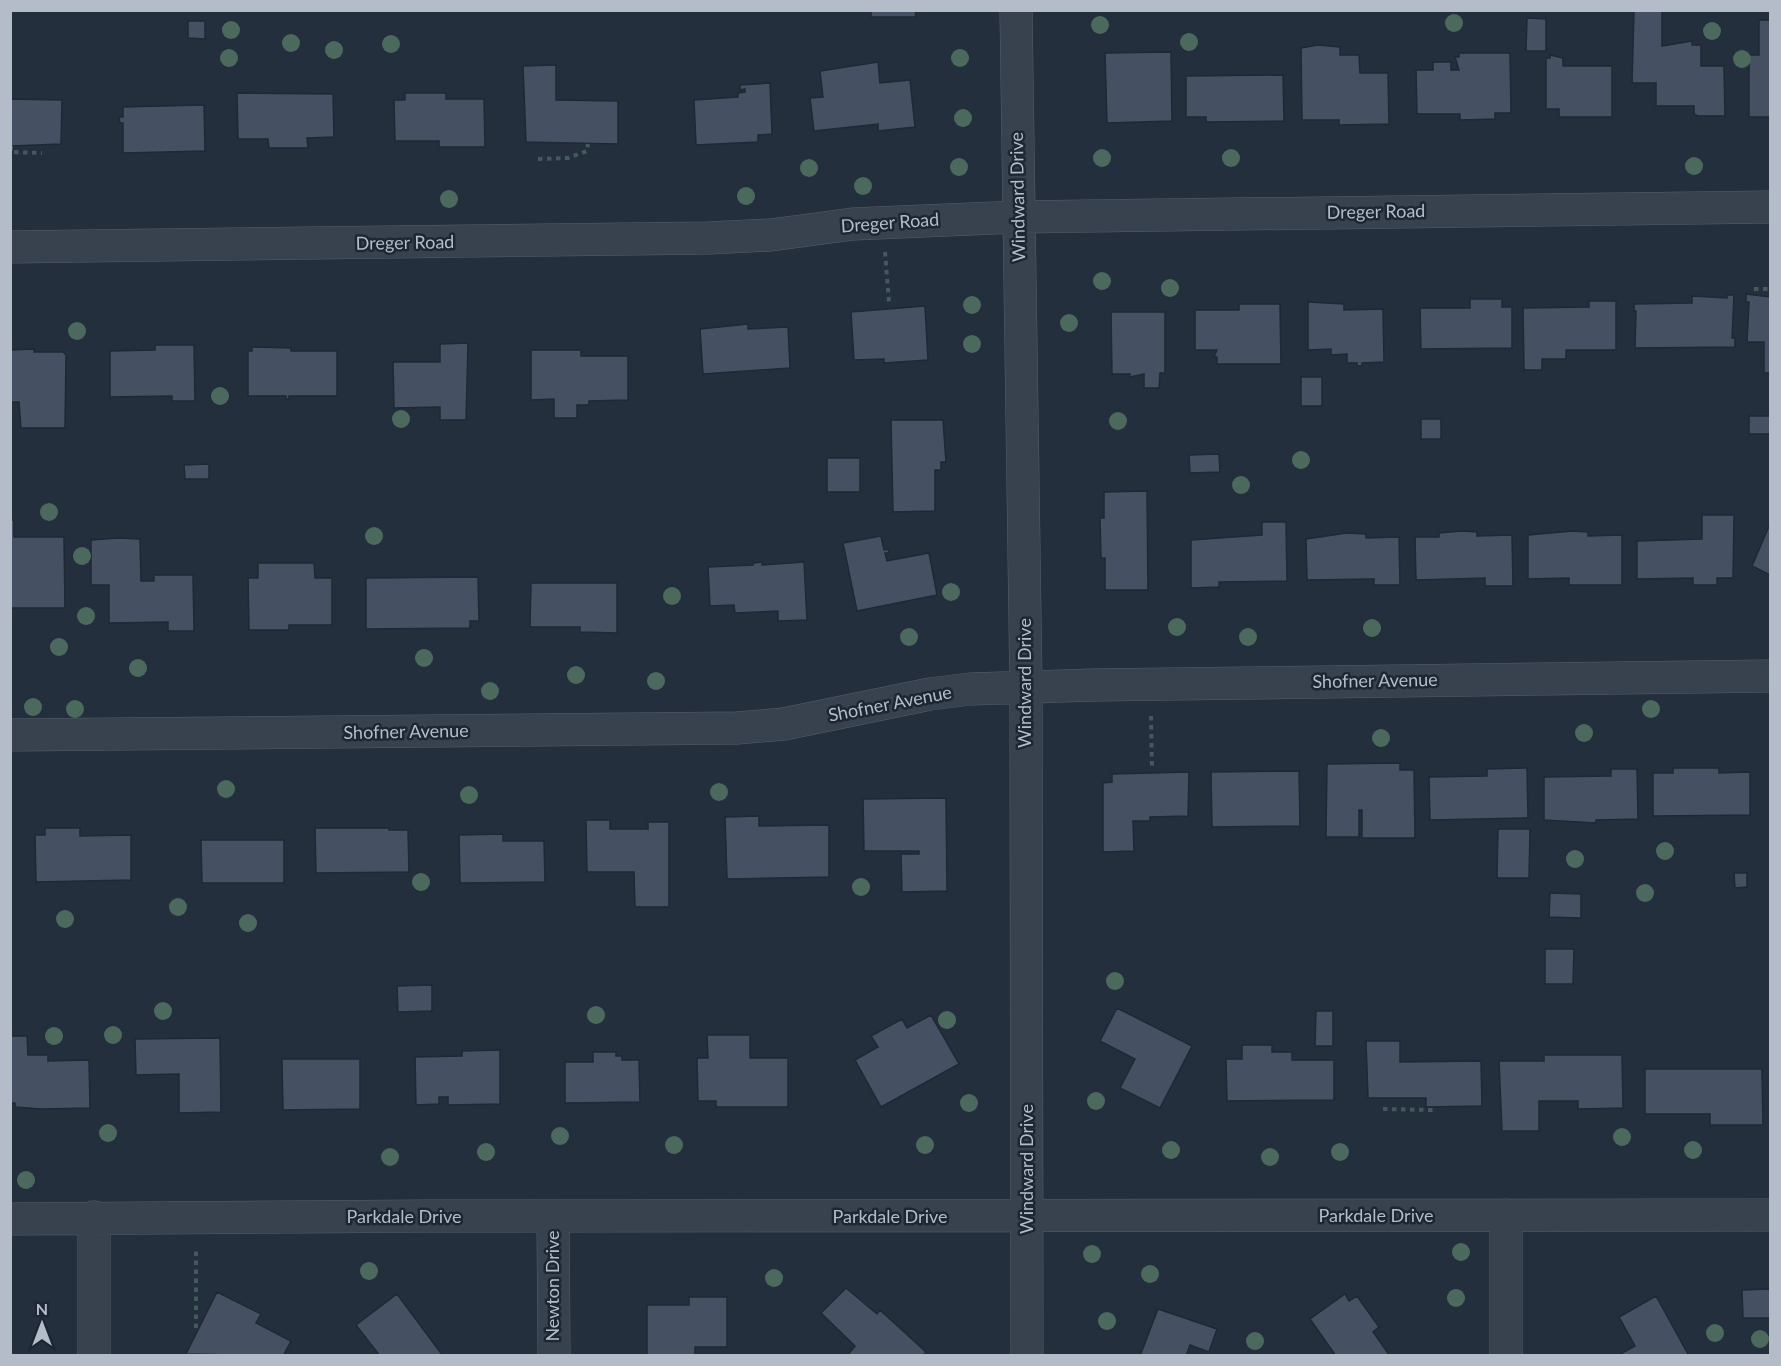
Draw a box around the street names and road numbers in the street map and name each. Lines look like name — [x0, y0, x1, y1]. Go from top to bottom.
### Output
street label: Windward Drive — [1005, 132, 1029, 262]
street label: Dreger Road — [1326, 199, 1425, 223]
street label: Dreger Road — [840, 208, 940, 236]
street label: Dreger Road — [355, 230, 454, 254]
street label: Windward Drive — [1013, 618, 1035, 748]
street label: Shofner Avenue — [1312, 668, 1438, 692]
street label: Shofner Avenue — [826, 680, 953, 726]
street label: Shofner Avenue — [343, 719, 469, 743]
street label: Windward Drive — [1015, 1104, 1037, 1234]
street label: Parkdale Drive — [1318, 1204, 1434, 1226]
street label: Parkdale Drive — [346, 1205, 462, 1227]
street label: Parkdale Drive — [832, 1205, 948, 1227]
street label: Newton Drive — [541, 1230, 563, 1342]

